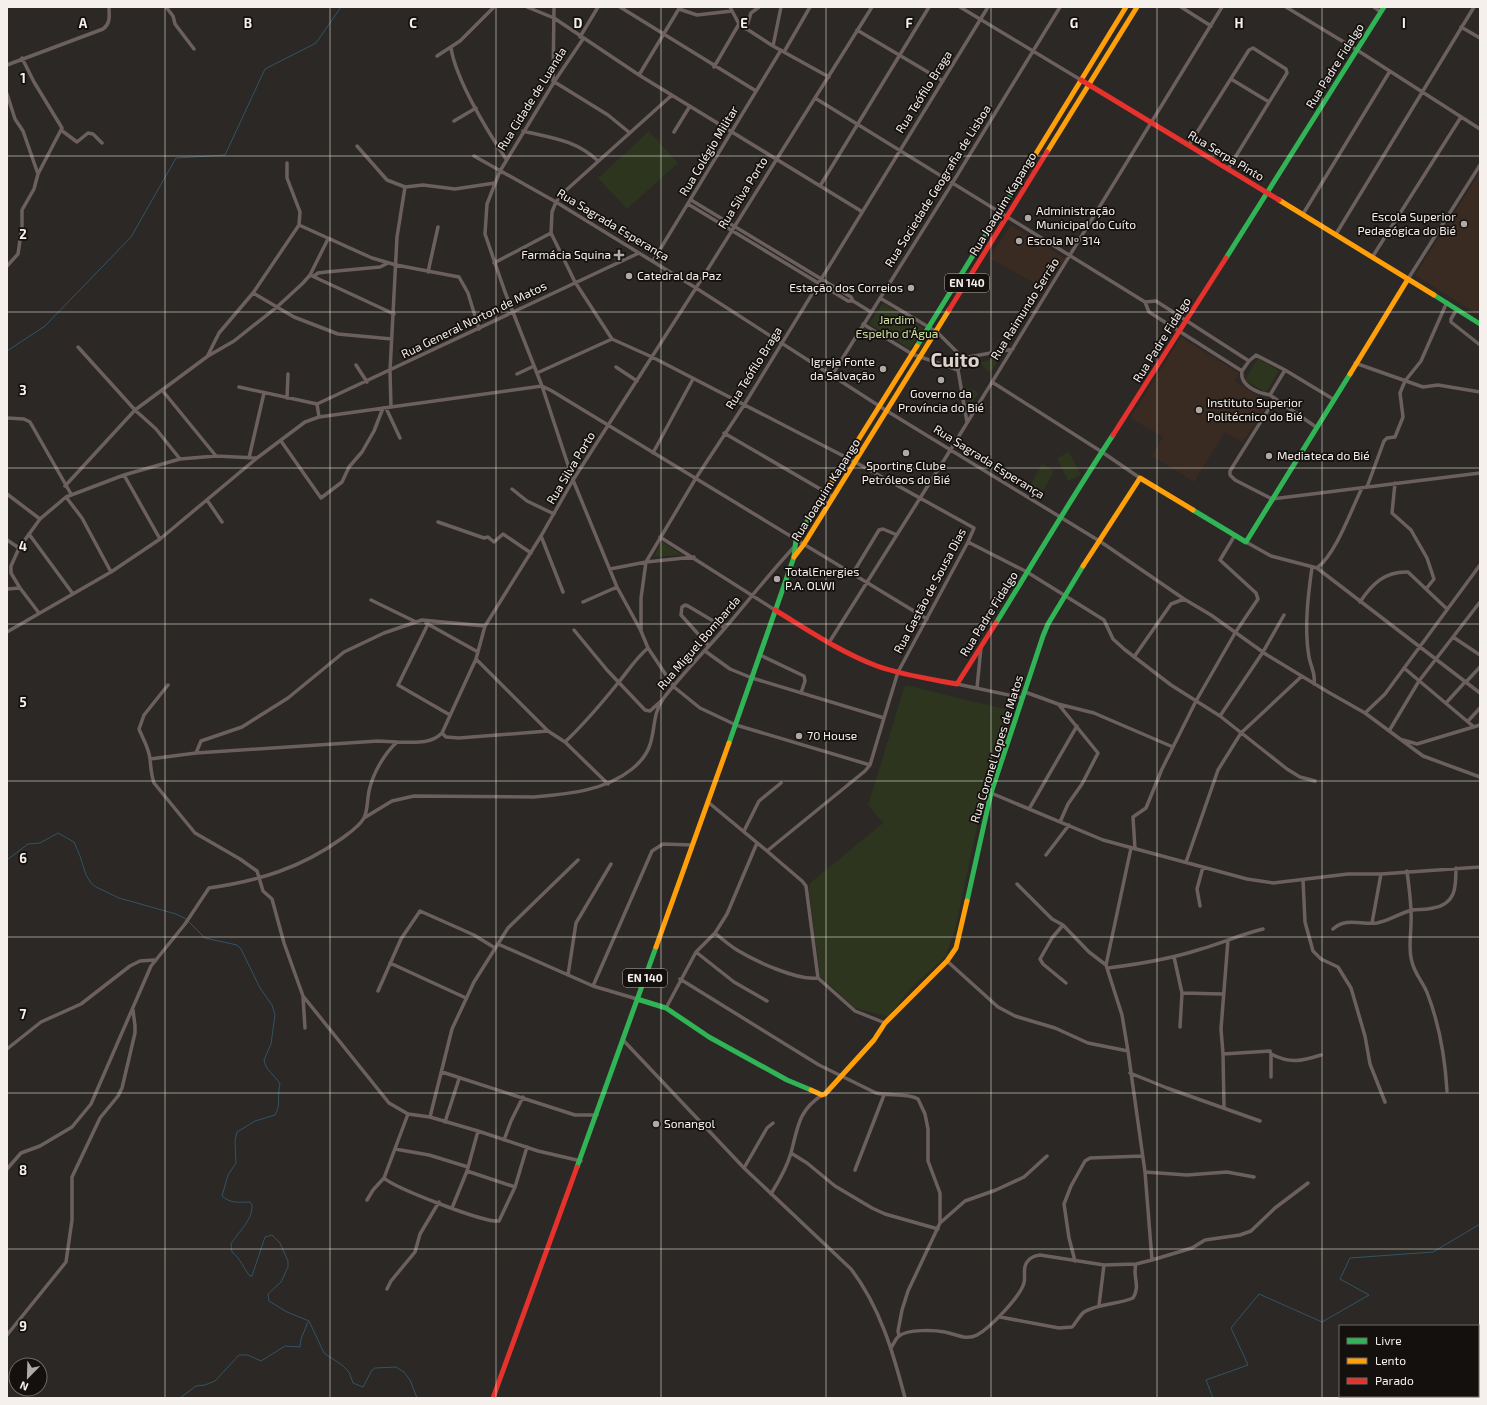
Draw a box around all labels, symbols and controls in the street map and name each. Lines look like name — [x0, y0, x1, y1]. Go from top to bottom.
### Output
text: A — [79, 15, 88, 31]
text: B — [244, 15, 252, 31]
text: C — [409, 15, 417, 31]
text: D — [574, 15, 583, 31]
text: E — [740, 15, 748, 31]
text: F — [905, 15, 913, 31]
text: G — [1070, 15, 1078, 31]
text: H — [1235, 15, 1244, 31]
text: I — [1402, 15, 1406, 31]
street label: Rua Padre Fidalgo — [1302, 20, 1366, 111]
street label: Rua Cidade de Luanda — [494, 44, 569, 153]
street label: Rua Teófilo Braga — [892, 48, 954, 135]
text: 1 — [20, 70, 26, 86]
street label: Rua Sociedade Geografia de Lisboa — [881, 102, 993, 269]
street label: Rua Colégio Militar — [676, 103, 741, 198]
street label: Rua Serpa Pinto — [1186, 127, 1267, 183]
street label: Rua Joaquim Kapango — [966, 149, 1039, 258]
street label: Rua Silva Porto — [714, 154, 770, 231]
street label: Rua Sagrada Esperança — [554, 185, 672, 264]
place label: Administração Municipal do Cuíto — [1036, 203, 1136, 231]
place label: Escola Superior Pedagógica do Bié — [1358, 209, 1456, 237]
marker: Administração Municipal do Cuíto — [1023, 213, 1033, 223]
marker: Escola Superior Pedagógica do Bié — [1459, 219, 1469, 229]
text: 2 — [19, 226, 27, 242]
place label: Escola Nº 314 — [1027, 233, 1101, 247]
marker: Escola Nº 314 — [1014, 236, 1024, 246]
place label: Farmácia Squina — [521, 247, 611, 261]
marker: Farmácia Squina — [614, 250, 624, 260]
street label: Rua Raimundo Serrão — [987, 255, 1061, 362]
place label: Catedral da Paz — [637, 268, 722, 282]
marker: Catedral da Paz — [624, 271, 634, 281]
road number: EN 140 — [945, 274, 989, 292]
street label: Rua General Norton de Matos — [399, 278, 549, 360]
place label: Estação dos Correios — [789, 280, 903, 295]
marker: Estação dos Correios — [906, 283, 916, 293]
street label: Rua Padre Fidalgo — [1129, 294, 1193, 385]
park label: Jardim Espelho d'Água — [856, 312, 938, 340]
street label: Rua Teófilo Braga — [722, 324, 784, 411]
district label: Cuito — [930, 347, 980, 371]
place label: Igreja Fonte da Salvação — [810, 354, 875, 383]
marker: Igreja Fonte da Salvação — [878, 364, 888, 374]
marker: Governo da Província do Bié — [936, 375, 946, 385]
text: 3 — [19, 382, 27, 398]
place label: Governo da Província do Bié — [898, 386, 984, 414]
place label: Instituto Superior Politécnico do Bié — [1207, 395, 1303, 423]
marker: Instituto Superior Politécnico do Bié — [1194, 405, 1204, 415]
street label: Rua Sagrada Esperança — [931, 421, 1048, 502]
street label: Rua Silva Porto — [543, 429, 597, 506]
street label: Rua Joaquim Kapango — [788, 435, 863, 543]
marker: Sporting Clube Petróleos do Bié — [901, 448, 911, 458]
place label: Mediateca do Bié — [1277, 448, 1370, 462]
marker: Mediateca do Bié — [1264, 451, 1274, 461]
place label: Sporting Clube Petróleos do Bié — [862, 458, 950, 486]
street label: Rua Gastão de Sousa Dias — [890, 526, 968, 656]
text: 4 — [19, 538, 27, 554]
place label: TotalEnergies P.A. OLWI — [785, 564, 859, 592]
street label: Rua Padre Fidalgo — [956, 568, 1020, 659]
marker: TotalEnergies P.A. OLWI — [772, 574, 782, 584]
street label: Rua Miguel Bombarda — [654, 593, 743, 692]
street label: Rua Coronel Lopes de Matos — [967, 673, 1025, 824]
text: 5 — [19, 694, 27, 710]
place label: 70 House — [807, 728, 857, 742]
marker: 70 House — [794, 731, 804, 741]
text: 6 — [19, 850, 27, 866]
road number: EN 140 — [623, 969, 667, 987]
text: 7 — [20, 1006, 27, 1022]
place label: Sonangol — [664, 1116, 716, 1130]
marker: Sonangol — [651, 1119, 661, 1129]
text: 8 — [19, 1162, 27, 1178]
text: 9 — [19, 1318, 27, 1334]
legend — [1339, 1325, 1479, 1397]
text: Livre — [1375, 1333, 1402, 1347]
text: Lento — [1375, 1353, 1406, 1367]
north arrow — [8, 1357, 48, 1397]
text: Parado — [1375, 1373, 1414, 1387]
text: N — [18, 1379, 30, 1394]

